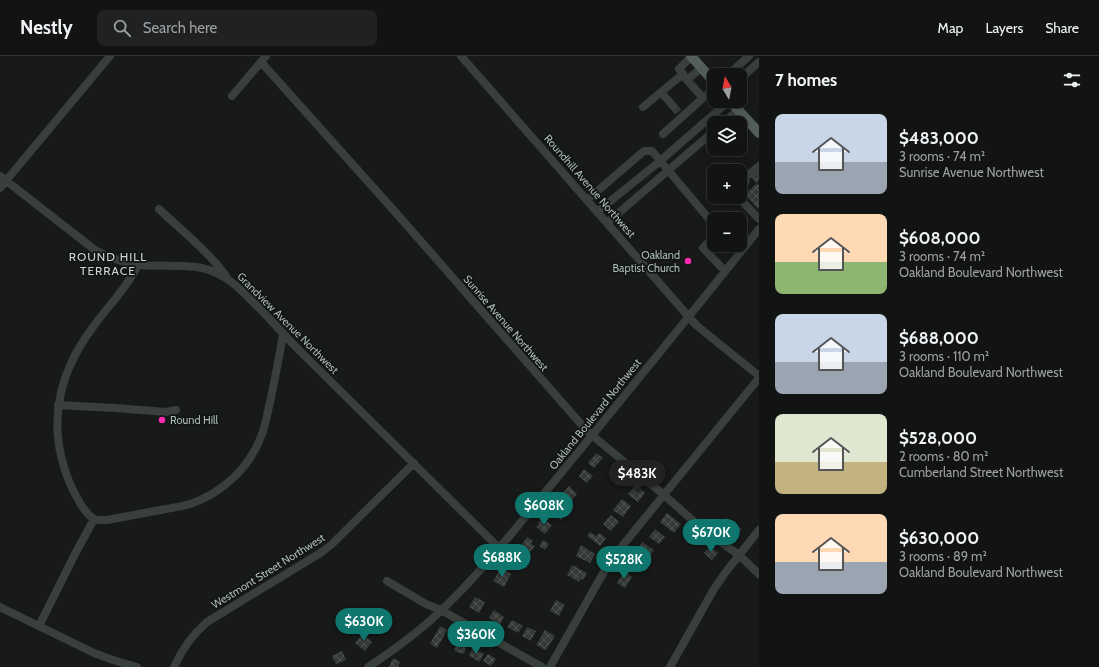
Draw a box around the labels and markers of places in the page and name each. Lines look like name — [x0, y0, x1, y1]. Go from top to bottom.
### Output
place label: Oakland Baptist Church — [613, 248, 680, 275]
marker: Oakland Baptist Church — [683, 256, 693, 266]
place label: Round Hill — [170, 413, 219, 427]
marker: Round Hill — [157, 415, 167, 425]
pin: $483K — [609, 460, 665, 494]
pin: $608K — [516, 492, 572, 526]
pin: $670K — [683, 519, 739, 553]
pin: $688K — [474, 544, 530, 578]
pin: $528K — [596, 546, 652, 580]
pin: $630K — [336, 608, 392, 642]
pin: $360K — [448, 621, 504, 655]

